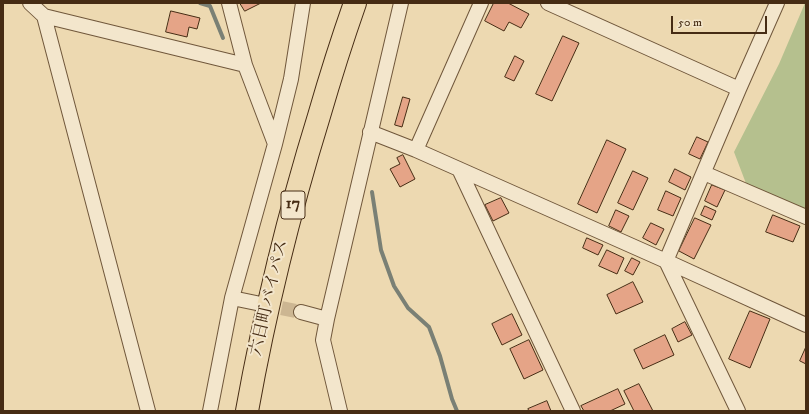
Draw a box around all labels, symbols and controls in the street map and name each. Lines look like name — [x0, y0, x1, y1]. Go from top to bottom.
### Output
scale bar — [673, 8, 769, 34]
text: 50 m — [678, 15, 702, 30]
road number: 17 — [281, 191, 305, 219]
street label: 六日町バイパス — [247, 238, 293, 358]

